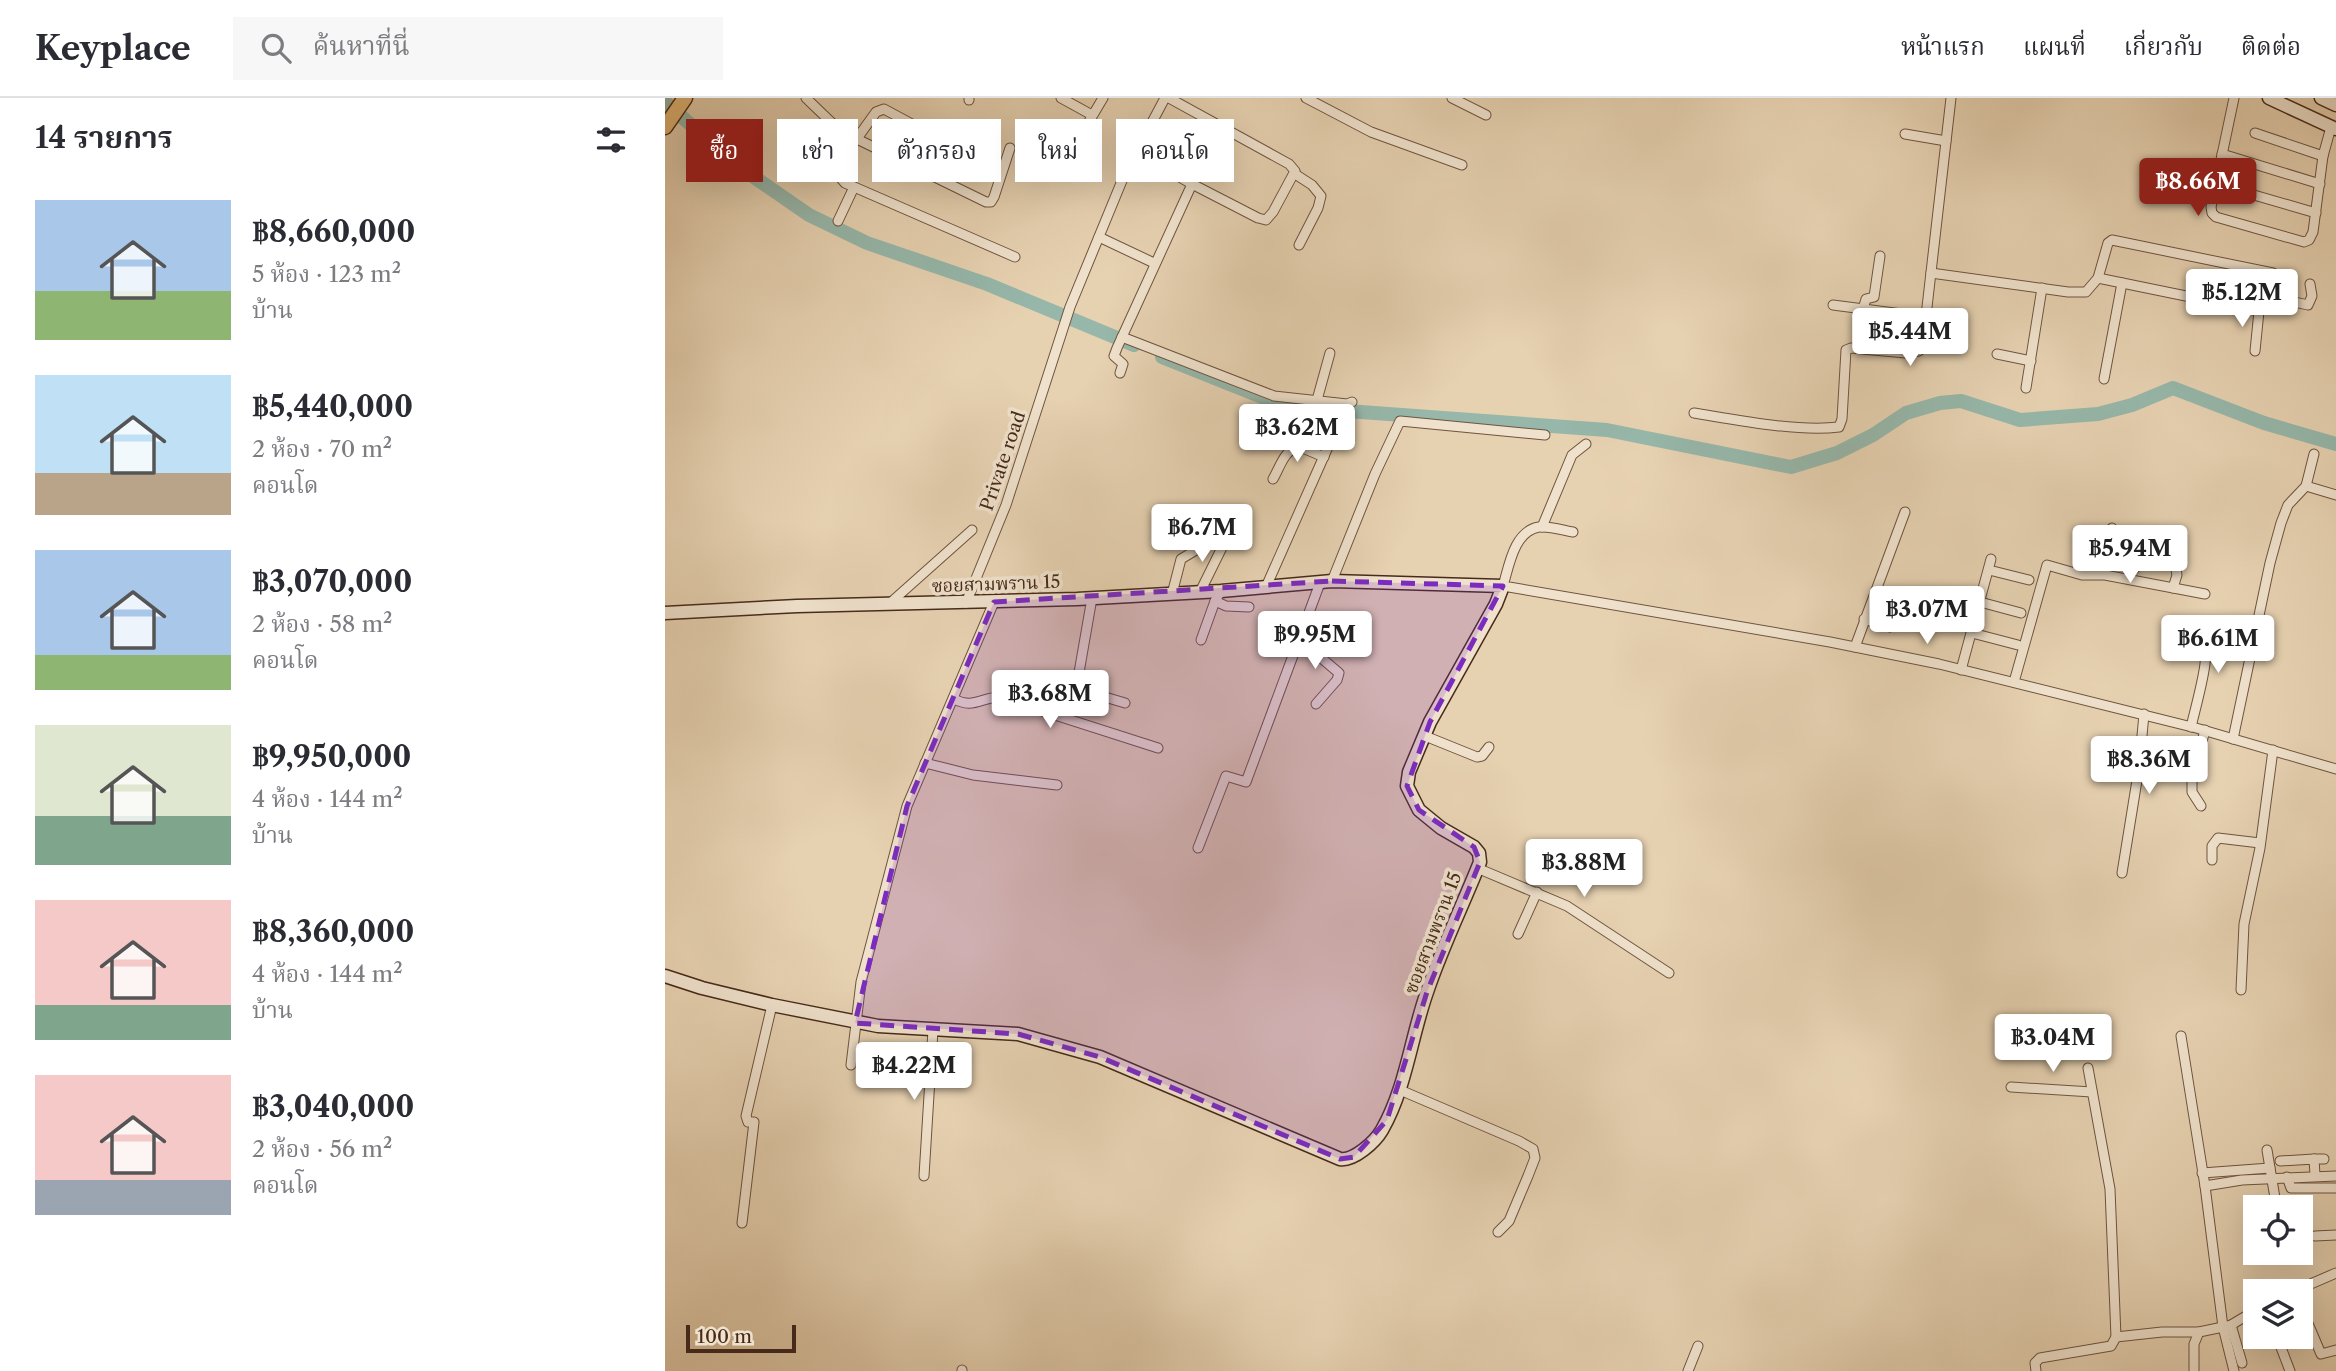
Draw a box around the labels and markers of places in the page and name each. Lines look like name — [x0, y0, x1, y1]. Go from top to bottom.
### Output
pin: ฿8.66M — [2141, 158, 2255, 218]
pin: ฿5.12M — [2185, 270, 2299, 329]
pin: ฿5.44M — [1853, 308, 1967, 368]
pin: ฿3.62M — [1240, 404, 1354, 464]
pin: ฿6.7M — [1153, 504, 1251, 564]
pin: ฿5.94M — [2073, 526, 2187, 585]
pin: ฿3.07M — [1870, 587, 1984, 646]
pin: ฿9.95M — [1258, 612, 1372, 671]
pin: ฿6.61M — [2161, 616, 2275, 675]
pin: ฿3.68M — [993, 670, 1107, 730]
pin: ฿8.36M — [2092, 736, 2206, 796]
pin: ฿3.88M — [1527, 840, 1641, 899]
pin: ฿3.04M — [1996, 1014, 2110, 1074]
pin: ฿4.22M — [857, 1042, 971, 1102]

